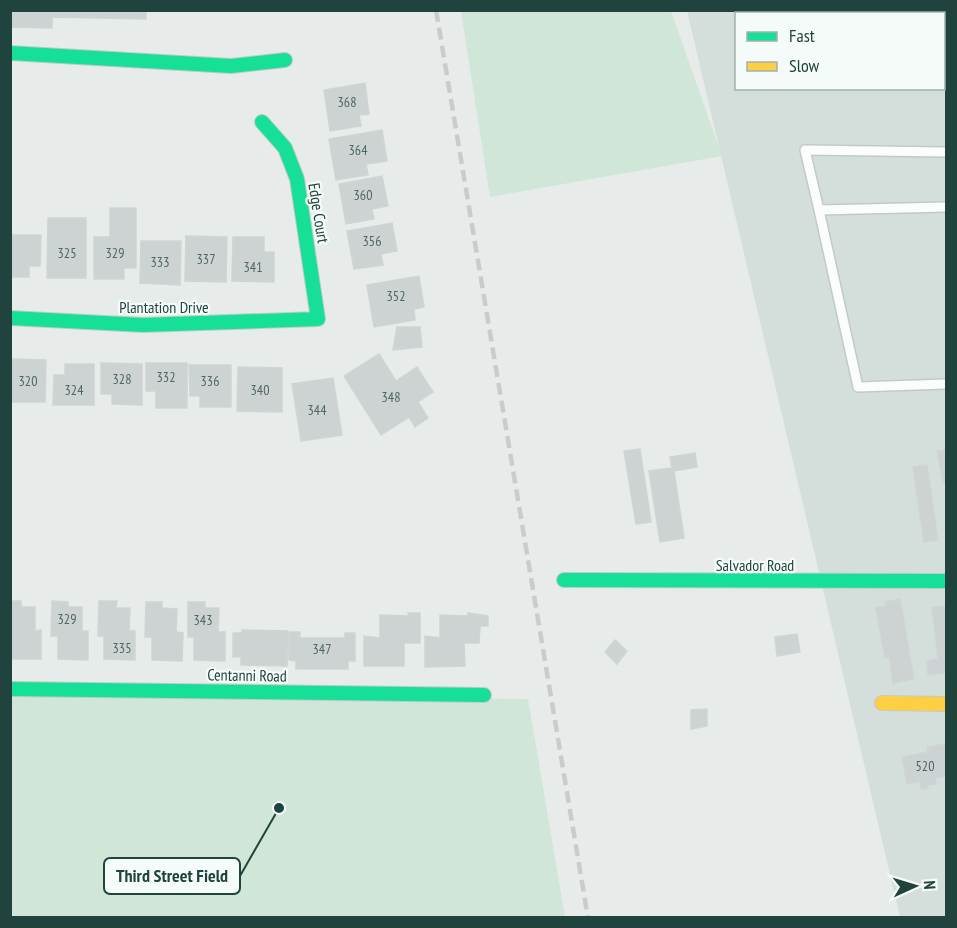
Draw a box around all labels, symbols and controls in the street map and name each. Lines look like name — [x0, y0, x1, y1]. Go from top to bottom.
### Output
legend — [735, 12, 945, 90]
text: Fast — [789, 24, 815, 47]
text: Slow — [789, 54, 820, 77]
house number: 368 — [338, 93, 356, 111]
house number: 364 — [349, 141, 368, 159]
street label: Edge Court — [304, 182, 334, 245]
house number: 360 — [354, 186, 372, 204]
house number: 356 — [363, 232, 381, 250]
house number: 325 — [58, 244, 76, 262]
house number: 329 — [106, 244, 124, 262]
house number: 337 — [197, 250, 215, 268]
house number: 333 — [151, 253, 169, 271]
house number: 341 — [244, 258, 262, 276]
house number: 352 — [387, 287, 405, 305]
street label: Plantation Drive — [119, 297, 209, 317]
house number: 332 — [157, 368, 175, 386]
house number: 328 — [113, 370, 131, 388]
house number: 320 — [19, 372, 37, 390]
house number: 336 — [201, 372, 219, 390]
house number: 324 — [65, 381, 84, 399]
house number: 340 — [251, 381, 269, 399]
house number: 348 — [382, 388, 400, 406]
house number: 344 — [308, 401, 327, 419]
street label: Salvador Road — [716, 555, 794, 575]
house number: 329 — [58, 610, 76, 628]
house number: 343 — [194, 611, 212, 629]
house number: 335 — [113, 639, 131, 657]
house number: 347 — [313, 640, 331, 658]
street label: Centanni Road — [207, 664, 287, 686]
house number: 520 — [916, 757, 934, 775]
north arrow — [885, 856, 945, 916]
callout: Third Street Field — [104, 858, 240, 894]
text: Third Street Field — [116, 864, 228, 887]
text: N — [920, 880, 940, 890]

